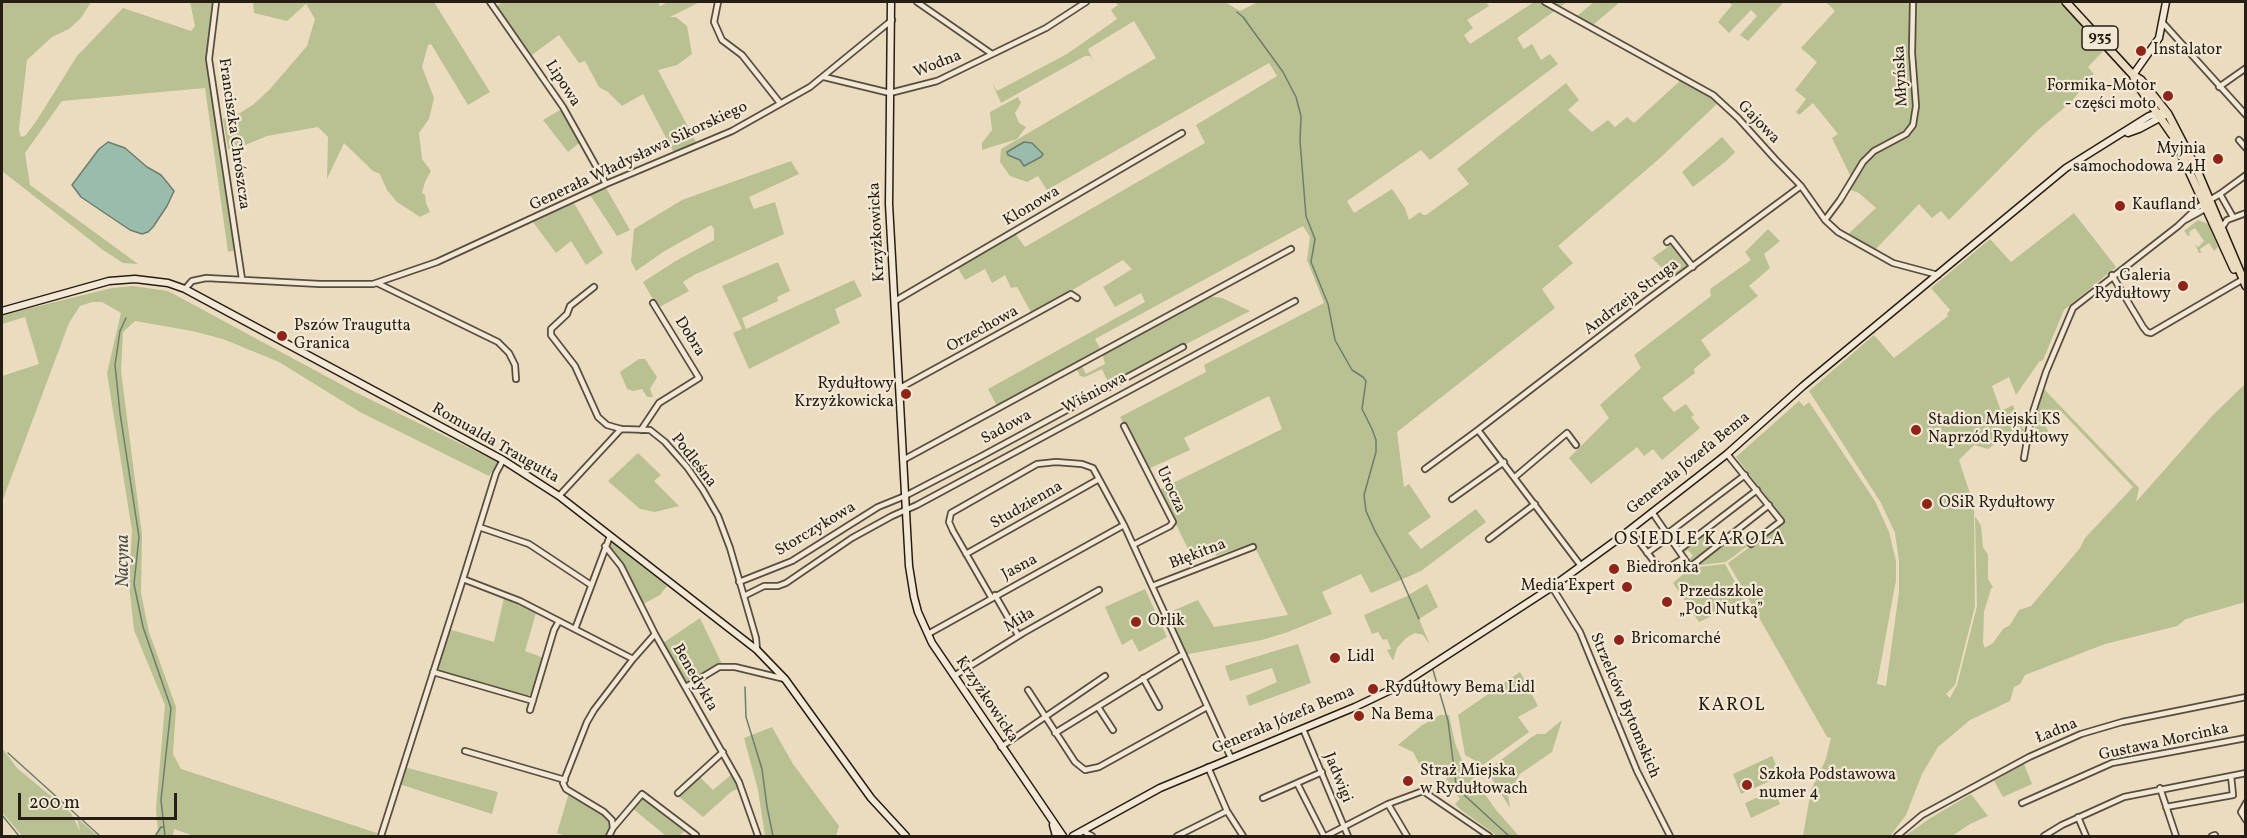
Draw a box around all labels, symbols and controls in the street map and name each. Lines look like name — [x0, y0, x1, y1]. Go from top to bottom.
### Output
road number: 935 — [2082, 26, 2118, 50]
place label: Instalator — [2153, 41, 2222, 61]
marker: Instalator — [2134, 44, 2148, 58]
street label: Młyńska — [1891, 45, 1913, 107]
street label: Wodna — [911, 47, 965, 83]
street label: Franciszka Chrószcza — [213, 57, 253, 211]
street label: Lipowa — [540, 57, 584, 111]
place label: Formika-Motor - części moto — [2047, 77, 2156, 115]
marker: Formika-Motor - części moto — [2161, 89, 2175, 103]
street label: Gajowa — [1733, 97, 1783, 149]
street label: Generała Władysława Sikorskiego — [527, 98, 751, 216]
place label: Myjnia samochodowa 24H — [2073, 140, 2206, 178]
marker: Myjnia samochodowa 24H — [2211, 152, 2225, 166]
street label: Krzyżkowicka — [866, 182, 890, 282]
street label: Klonowa — [1000, 183, 1064, 231]
place label: Kaufland — [2132, 196, 2196, 216]
marker: Kaufland — [2113, 199, 2127, 213]
street label: Andrzeja Struga — [1581, 256, 1683, 340]
place label: Galeria Rydułtowy — [2095, 267, 2171, 305]
marker: Galeria Rydułtowy — [2176, 279, 2190, 293]
street label: Orzechowa — [944, 302, 1022, 358]
street label: Dobra — [669, 313, 709, 361]
place label: Pszów Traugutta Granica — [294, 317, 411, 355]
marker: Pszów Traugutta Granica — [275, 329, 289, 343]
street label: Wiśniowa — [1059, 369, 1131, 419]
place label: Rydułtowy Krzyżkowicka — [794, 375, 894, 413]
marker: Rydułtowy Krzyżkowicka — [899, 387, 913, 401]
street label: Romualda Traugutta — [428, 400, 562, 488]
street label: Sadowa — [979, 406, 1035, 450]
street label: Generała Józefa Bema — [1624, 408, 1754, 520]
place label: Stadion Miejski KS Naprzód Rydułtowy — [1928, 411, 2069, 449]
marker: Stadion Miejski KS Naprzód Rydułtowy — [1909, 423, 1923, 437]
street label: Podleśna — [666, 430, 720, 492]
street label: Urocza — [1151, 464, 1189, 516]
street label: Studzienna — [988, 478, 1066, 534]
place label: OSiR Rydułtowy — [1939, 494, 2055, 514]
marker: OSiR Rydułtowy — [1920, 497, 1934, 511]
street label: Storczykowa — [772, 498, 860, 562]
district label: OSIEDLE KAROLA — [1614, 530, 1786, 552]
water label: Nacyna — [114, 535, 136, 587]
street label: Błękitna — [1167, 535, 1229, 575]
street label: Jasna — [999, 551, 1041, 585]
place label: Biedronka — [1626, 559, 1699, 579]
marker: Biedronka — [1607, 562, 1621, 576]
place label: Media Expert — [1521, 577, 1615, 597]
marker: Media Expert — [1620, 580, 1634, 594]
place label: Przedszkole „Pod Nutką” — [1679, 583, 1764, 621]
marker: Przedszkole „Pod Nutką” — [1660, 595, 1674, 609]
street label: Miła — [1001, 604, 1039, 638]
place label: Orlik — [1148, 612, 1185, 632]
marker: Orlik — [1129, 615, 1143, 629]
street label: Strzelców Bytomskich — [1585, 630, 1663, 782]
place label: Bricomarché — [1631, 630, 1721, 650]
marker: Bricomarché — [1612, 633, 1626, 647]
street label: Benedykta — [667, 641, 721, 715]
place label: Lidl — [1347, 648, 1375, 668]
marker: Lidl — [1328, 651, 1342, 665]
street label: Krzyżkowicka — [950, 653, 1022, 747]
place label: Rydułtowy Bema Lidl — [1385, 679, 1535, 699]
street label: Generała Józefa Bema — [1210, 682, 1358, 760]
marker: Rydułtowy Bema Lidl — [1366, 682, 1380, 696]
district label: KAROL — [1698, 696, 1766, 718]
place label: Na Bema — [1371, 706, 1434, 726]
marker: Na Bema — [1352, 709, 1366, 723]
street label: Ładna — [2033, 715, 2081, 749]
street label: Gustawa Morcinka — [2097, 720, 2231, 766]
street label: Jadwigi — [1318, 750, 1356, 806]
place label: Straż Miejska w Rydułtowach — [1420, 762, 1528, 800]
place label: Szkoła Podstawowa numer 4 — [1759, 766, 1896, 804]
marker: Straż Miejska w Rydułtowach — [1401, 774, 1415, 788]
marker: Szkoła Podstawowa numer 4 — [1740, 778, 1754, 792]
scale bar — [21, 781, 180, 819]
text: 200 m — [29, 791, 80, 816]

